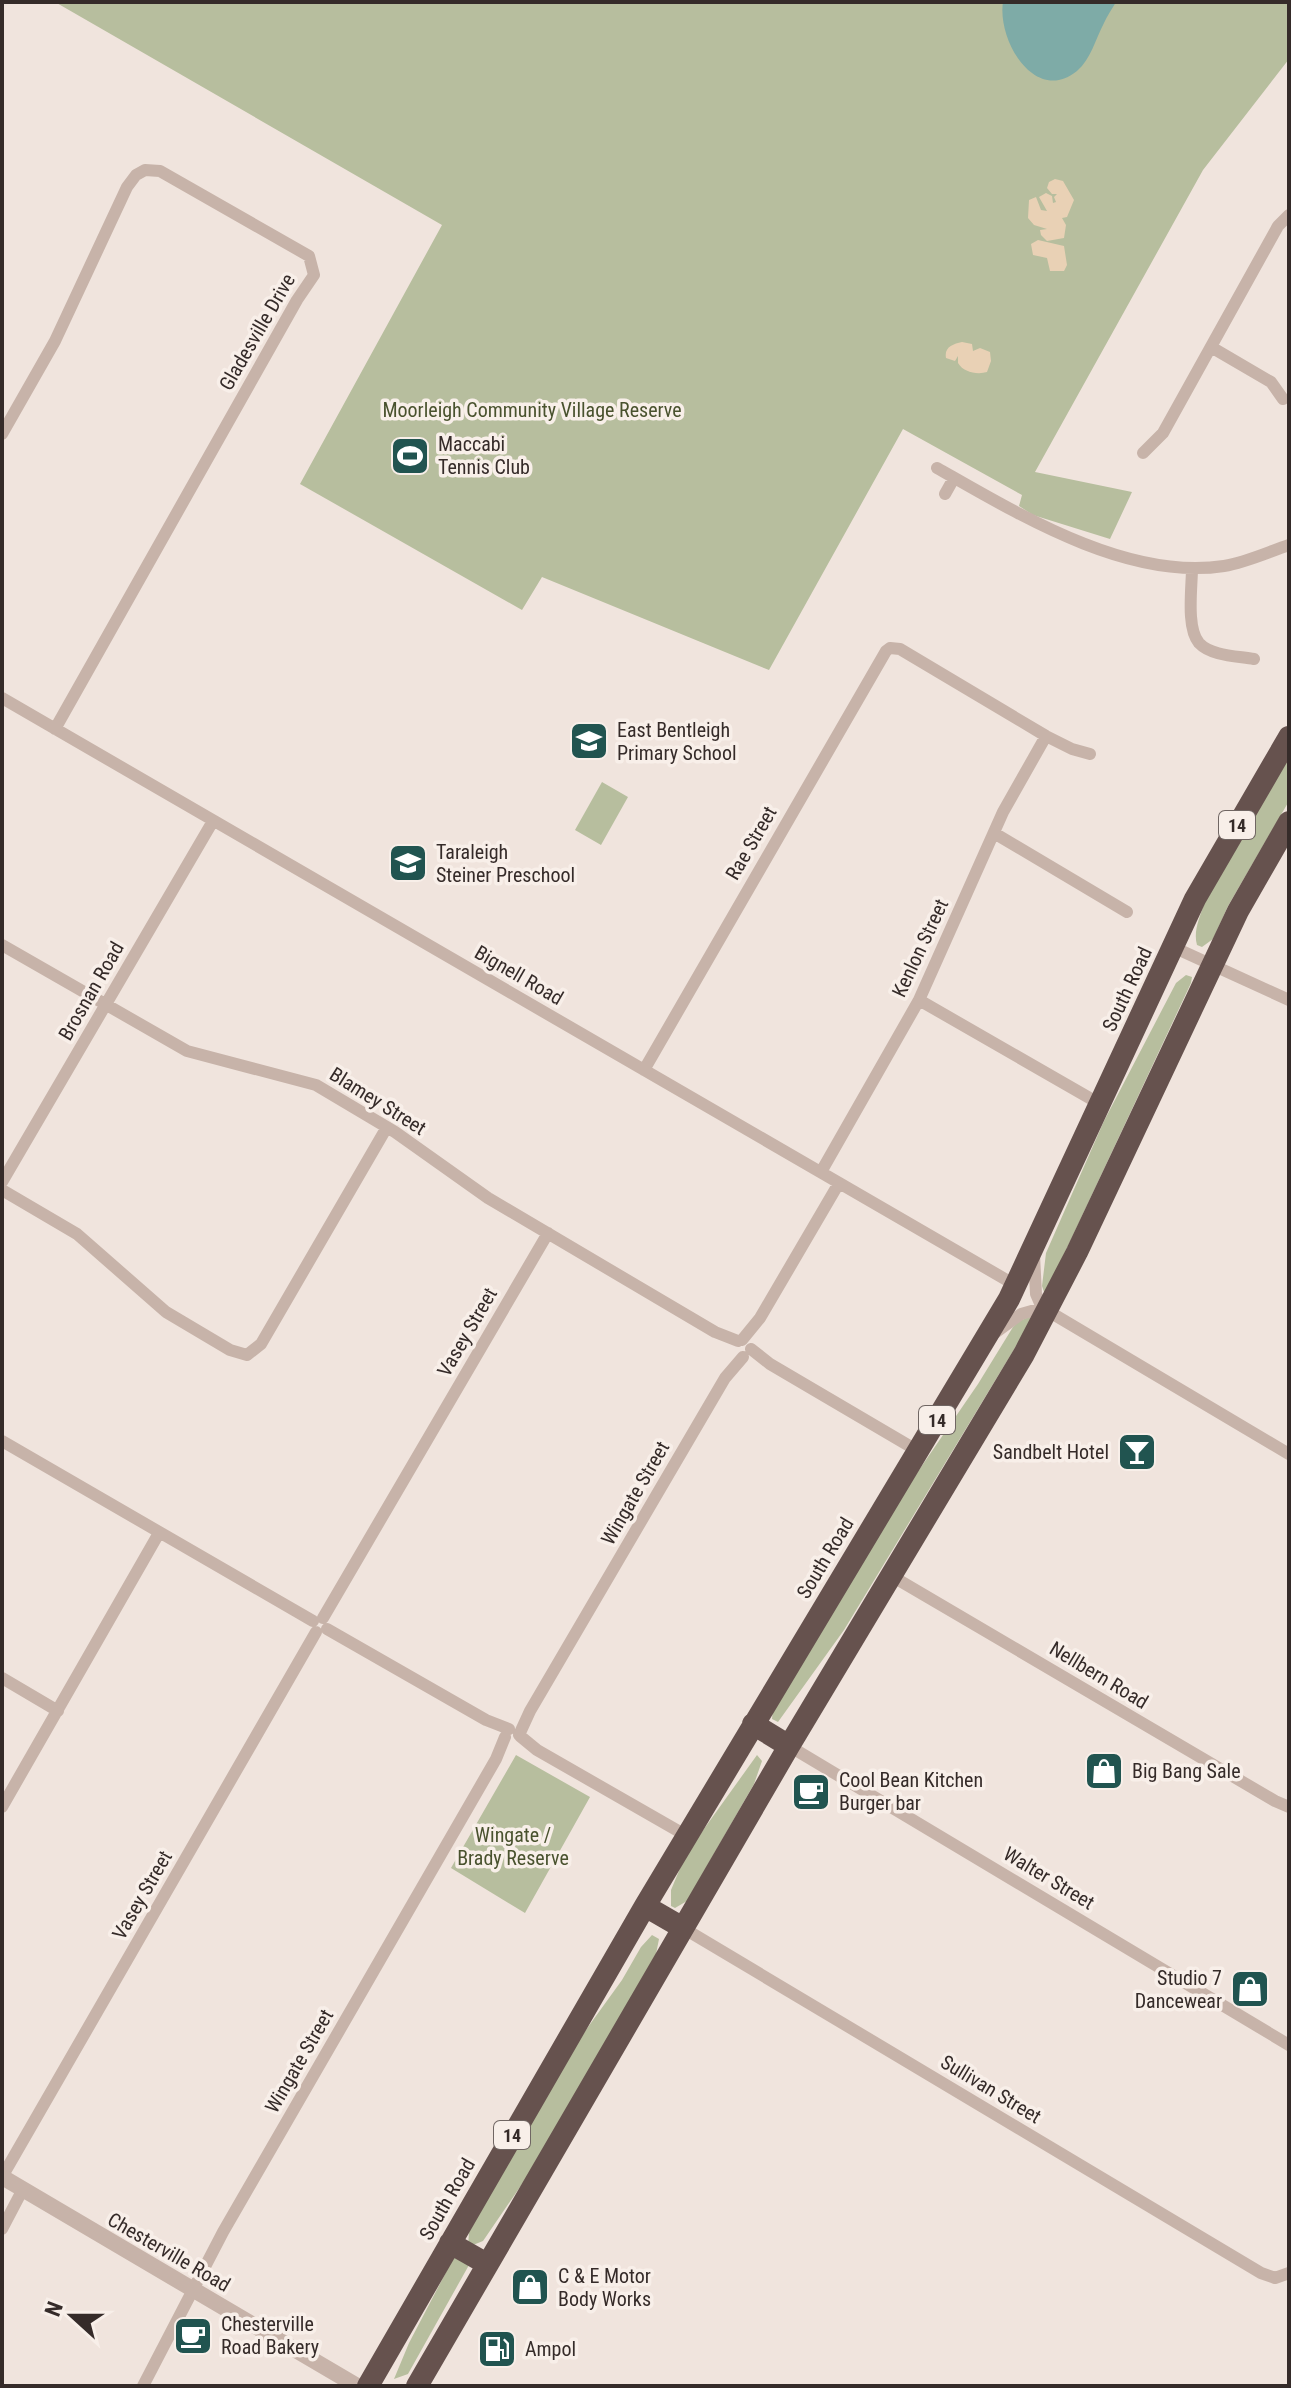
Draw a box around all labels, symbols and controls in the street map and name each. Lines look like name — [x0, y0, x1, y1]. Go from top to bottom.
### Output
street label: Gladesville Drive — [214, 269, 300, 395]
park label: Moorleigh Community Village Reserve — [382, 398, 682, 422]
place label: Maccabi Tennis Club — [438, 432, 530, 479]
sports icon: Maccabi Tennis Club — [389, 435, 431, 477]
place label: East Bentleigh Primary School — [617, 718, 737, 765]
school or university icon: East Bentleigh Primary School — [568, 720, 610, 762]
street label: Rae Street — [720, 802, 782, 884]
road number: 14 — [1219, 811, 1255, 839]
place label: Taraleigh Steiner Preschool — [436, 840, 575, 887]
school or university icon: Taraleigh Steiner Preschool — [387, 842, 429, 884]
street label: Kenlon Street — [887, 895, 953, 1001]
street label: Brosnan Road — [53, 938, 129, 1044]
street label: Bignell Road — [470, 940, 568, 1010]
street label: South Road — [1097, 943, 1157, 1035]
street label: Blamey Street — [325, 1062, 431, 1140]
street label: Vasey Street — [432, 1283, 502, 1381]
road number: 14 — [919, 1406, 955, 1434]
bar icon: Sandbelt Hotel — [1116, 1431, 1158, 1473]
street label: Wingate Street — [596, 1437, 674, 1549]
place label: Sandbelt Hotel — [993, 1440, 1109, 1464]
street label: South Road — [791, 1513, 859, 1603]
street label: Nellbern Road — [1045, 1636, 1153, 1714]
shop icon: Big Bang Sale — [1083, 1750, 1125, 1792]
place label: Big Bang Sale — [1132, 1759, 1241, 1783]
place label: Cool Bean Kitchen Burger bar — [839, 1768, 983, 1815]
cafe icon: Cool Bean Kitchen Burger bar — [790, 1771, 832, 1813]
park label: Wingate / Brady Reserve — [457, 1823, 569, 1870]
street label: Walter Street — [999, 1841, 1099, 1915]
street label: Vasey Street — [107, 1846, 177, 1944]
place label: Studio 7 Dancewear — [1135, 1966, 1222, 2013]
shop icon: Studio 7 Dancewear — [1229, 1968, 1271, 2010]
street label: Wingate Street — [260, 2005, 338, 2117]
street label: Sullivan Street — [936, 2050, 1046, 2128]
road number: 14 — [494, 2121, 530, 2149]
street label: South Road — [414, 2154, 480, 2244]
street label: Chesterville Road — [103, 2207, 235, 2297]
place label: C & E Motor Body Works — [558, 2264, 651, 2311]
shop icon: C & E Motor Body Works — [509, 2266, 551, 2308]
north arrow — [32, 2276, 112, 2356]
text: N — [40, 2298, 68, 2320]
place label: Chesterville Road Bakery — [221, 2312, 319, 2359]
cafe icon: Chesterville Road Bakery — [172, 2315, 214, 2357]
fuel station icon: Ampol — [476, 2328, 518, 2370]
place label: Ampol — [525, 2337, 576, 2361]

